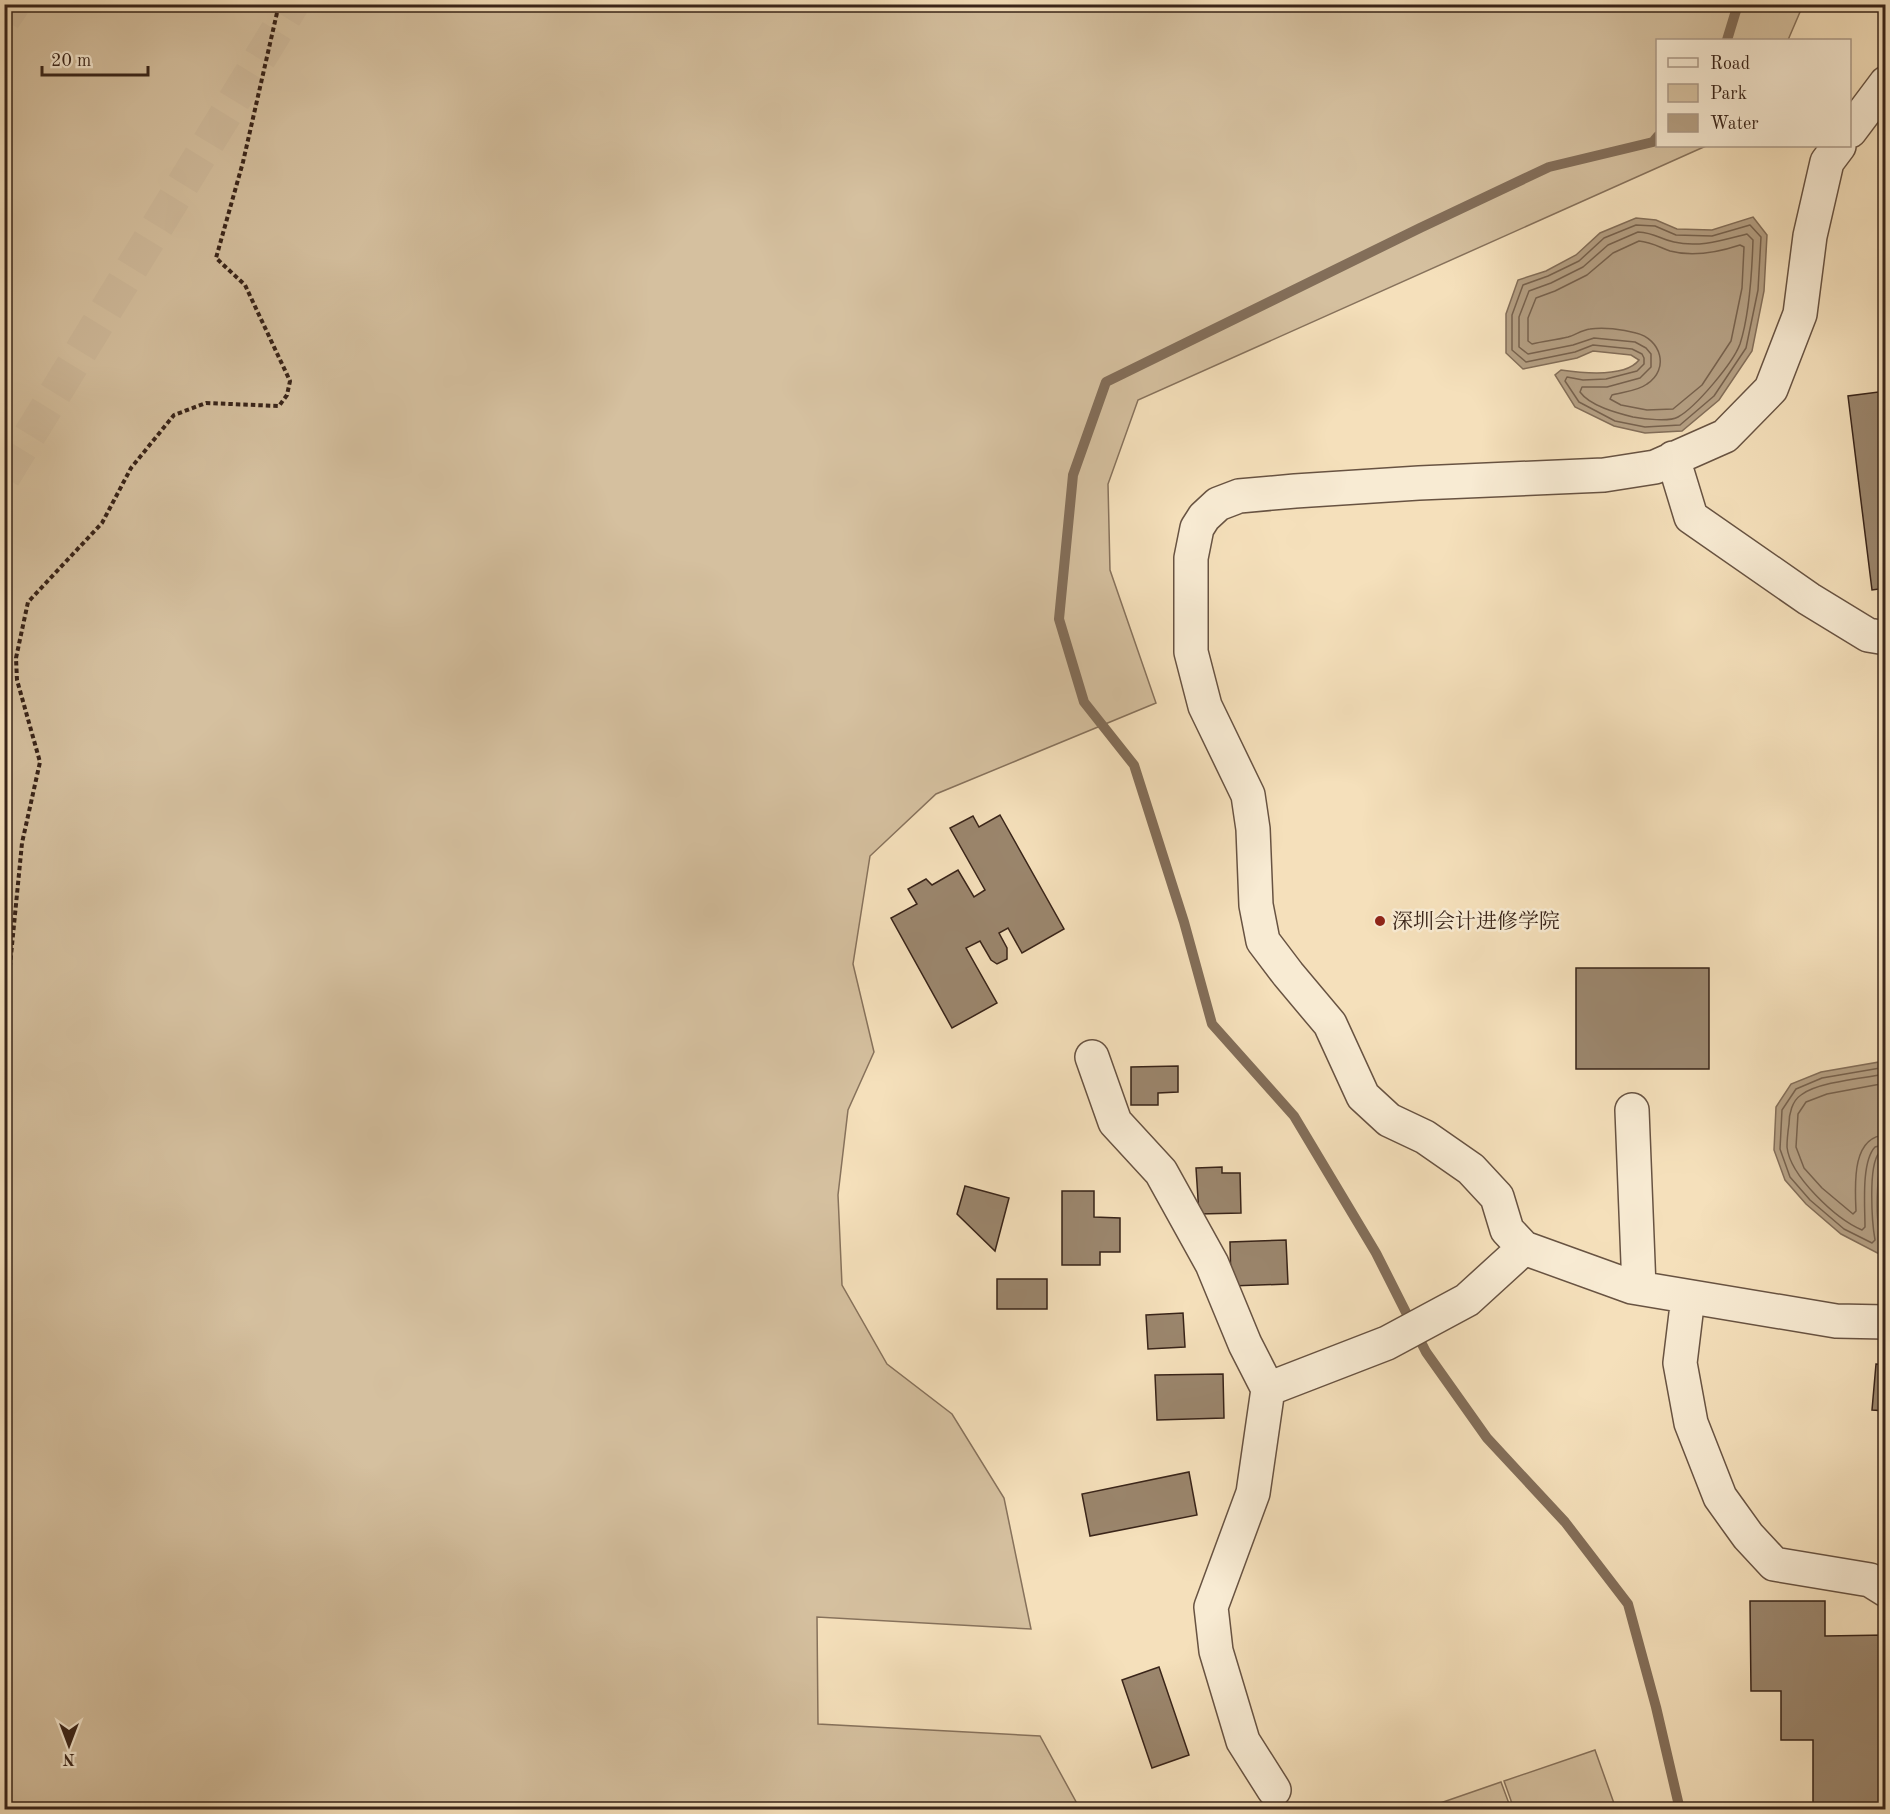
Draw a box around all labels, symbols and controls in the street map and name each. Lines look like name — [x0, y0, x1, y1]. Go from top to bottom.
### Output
scale bar — [42, 39, 148, 77]
legend — [1656, 39, 1851, 147]
text: 20 m — [51, 52, 91, 70]
text: Road — [1710, 55, 1750, 73]
text: Park — [1710, 85, 1747, 103]
text: Water — [1710, 115, 1759, 133]
place label: 深圳会计进修学院 — [1392, 910, 1560, 933]
marker: 深圳会计进修学院 — [1373, 914, 1387, 928]
north arrow — [39, 1715, 99, 1775]
text: N — [62, 1750, 75, 1766]

